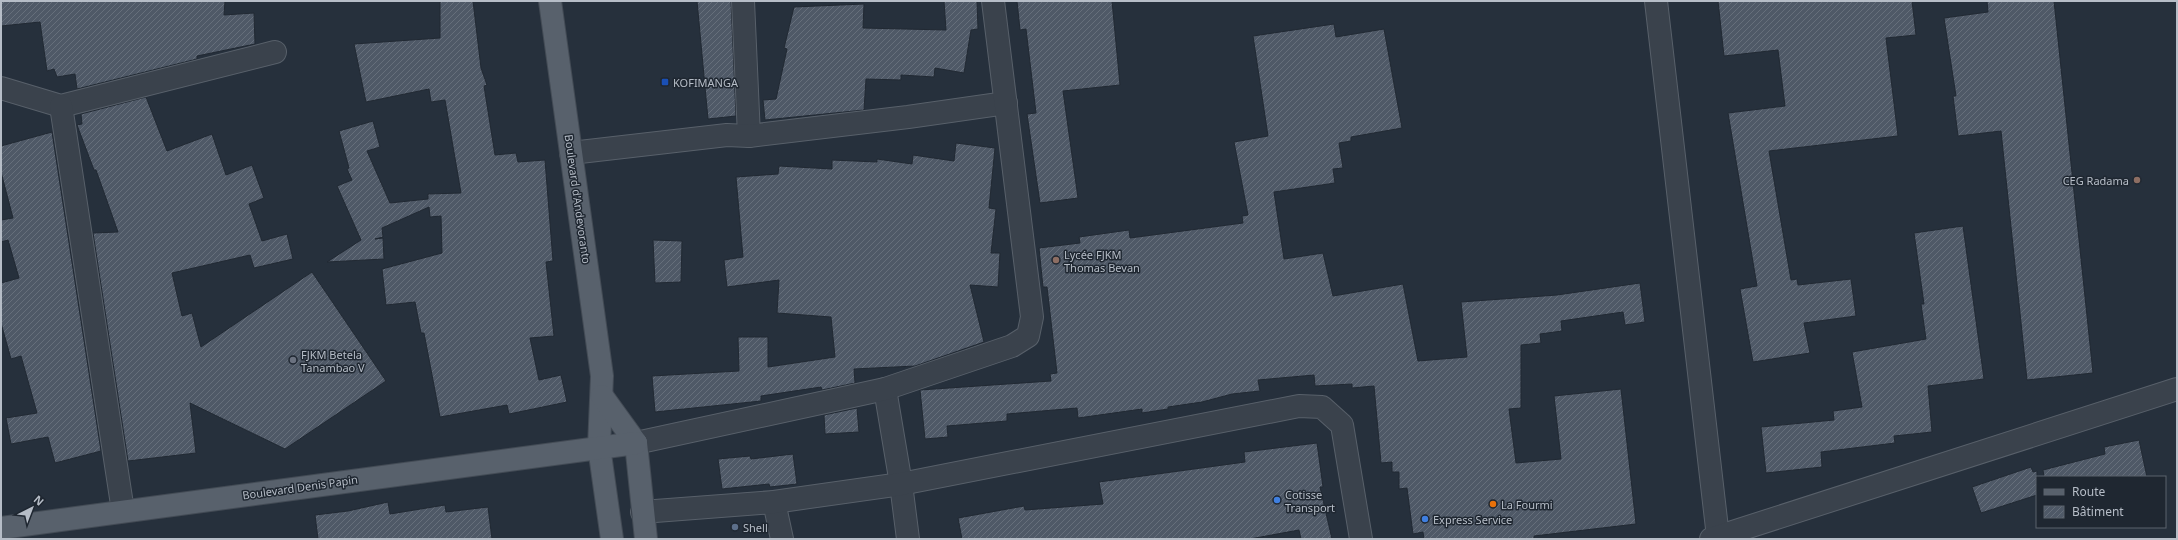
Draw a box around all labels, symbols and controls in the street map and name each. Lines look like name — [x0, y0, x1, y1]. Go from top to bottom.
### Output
place label: KOFIMANGA — [673, 75, 739, 90]
marker: KOFIMANGA — [660, 77, 670, 87]
street label: Boulevard d'Andevoranto — [562, 133, 595, 265]
place label: CEG Radama — [2063, 173, 2129, 188]
marker: CEG Radama — [2132, 175, 2142, 185]
place label: Lycée FJKM Thomas Bevan — [1064, 247, 1140, 275]
marker: Lycée FJKM Thomas Bevan — [1051, 255, 1061, 265]
place label: FJKM Betela Tanambao V — [301, 347, 365, 375]
marker: FJKM Betela Tanambao V — [288, 355, 298, 365]
street label: Boulevard Denis Papin — [241, 471, 359, 503]
legend — [2036, 476, 2166, 528]
text: Route — [2072, 483, 2105, 500]
place label: Cotisse Transport — [1285, 487, 1335, 515]
north arrow — [12, 488, 52, 528]
text: N — [31, 492, 47, 509]
marker: Cotisse Transport — [1272, 495, 1282, 505]
place label: La Fourmi — [1501, 497, 1553, 512]
marker: La Fourmi — [1488, 499, 1498, 509]
text: Bâtiment — [2072, 503, 2124, 520]
place label: Express Service — [1433, 512, 1512, 527]
marker: Express Service — [1420, 514, 1430, 524]
place label: Shell — [743, 520, 768, 535]
marker: Shell — [730, 522, 740, 532]

